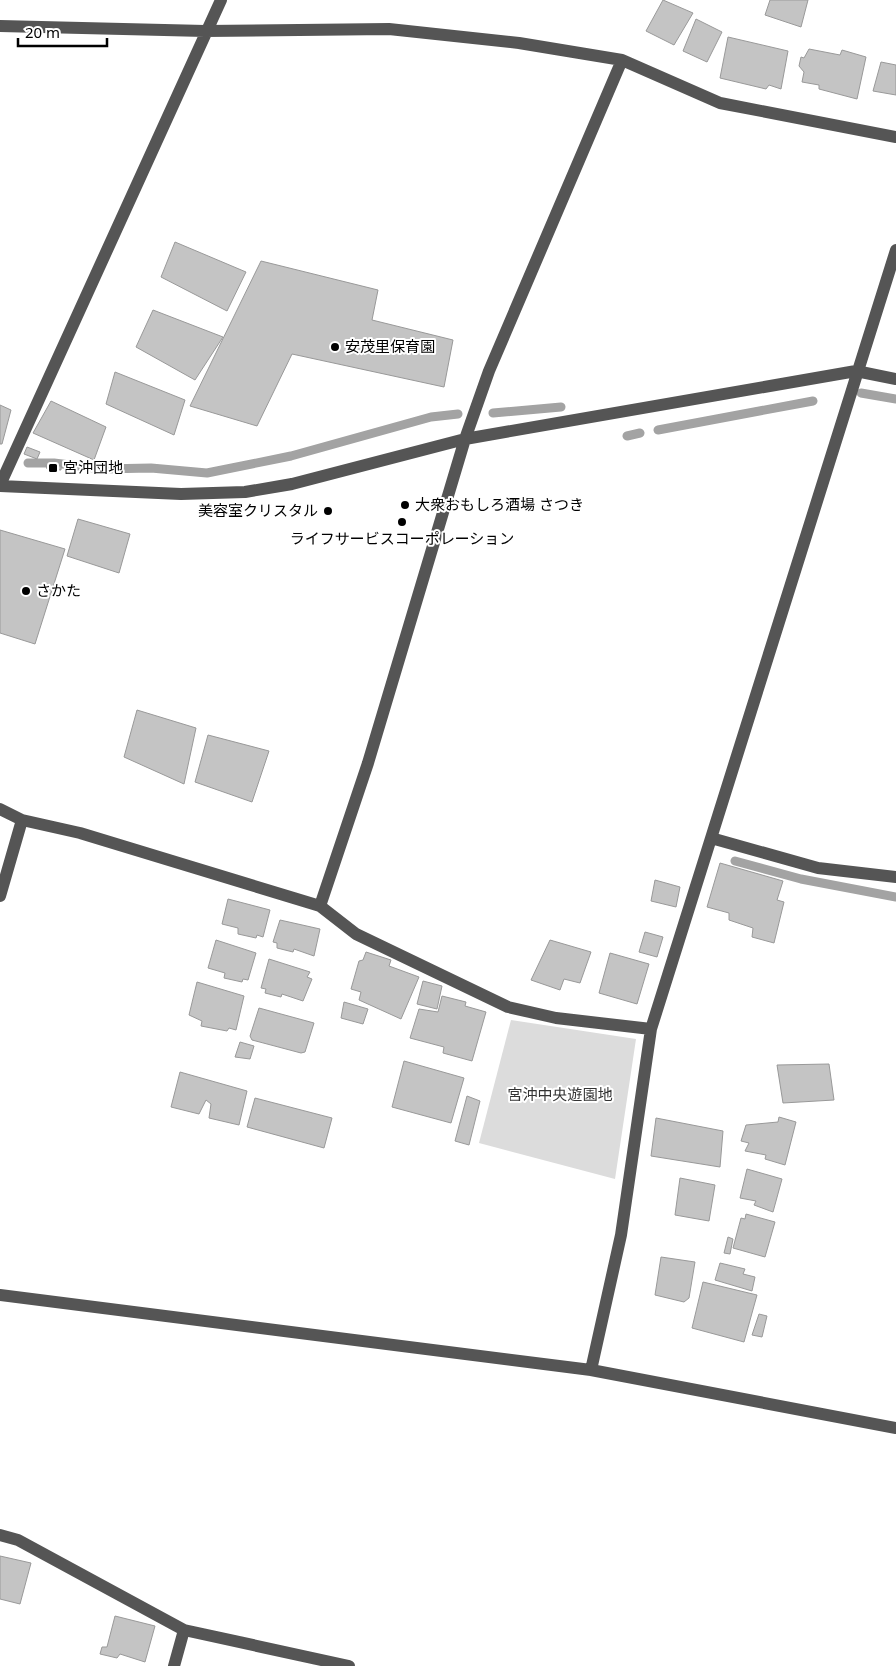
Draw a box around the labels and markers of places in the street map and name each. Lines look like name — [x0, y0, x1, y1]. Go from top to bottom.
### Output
place label: 安茂里保育園 — [345, 336, 435, 356]
marker: 安茂里保育園 — [329, 341, 341, 353]
place label: 宮沖団地 — [63, 457, 123, 477]
marker: 宮沖団地 — [47, 462, 59, 474]
place label: 大衆おもしろ酒場 さつき — [415, 494, 584, 514]
marker: 大衆おもしろ酒場 さつき — [399, 499, 411, 511]
place label: 美容室クリスタル — [198, 500, 318, 520]
marker: 美容室クリスタル — [322, 505, 334, 517]
marker: ライフサービスコーポレーション — [396, 516, 408, 528]
place label: ライフサービスコーポレーション — [290, 528, 514, 548]
place label: さかた — [36, 580, 81, 600]
marker: さかた — [20, 585, 32, 597]

